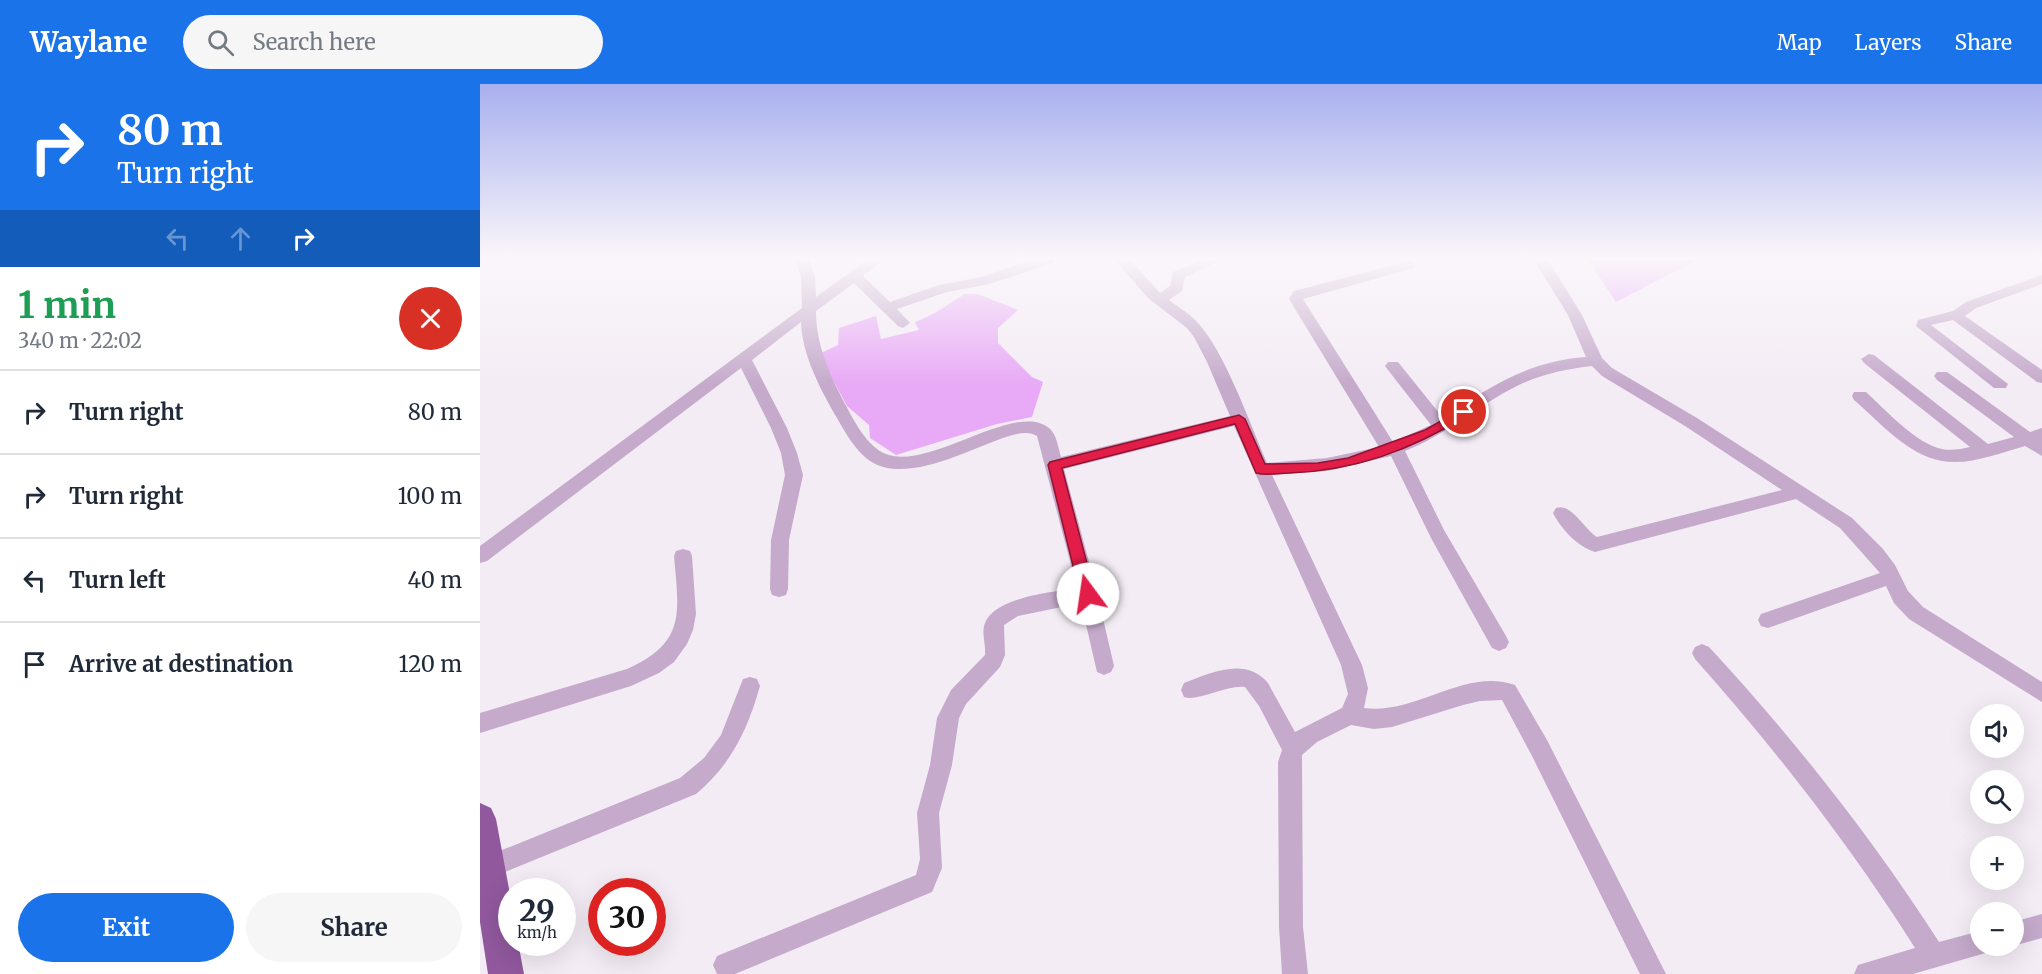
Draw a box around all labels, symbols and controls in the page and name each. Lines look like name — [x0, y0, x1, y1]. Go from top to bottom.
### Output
search box — [183, 15, 603, 69]
text: Waylane — [30, 24, 147, 60]
icon: search — [204, 26, 237, 59]
text: Search here — [252, 28, 376, 56]
text: Map — [1777, 29, 1822, 56]
text: Layers — [1855, 29, 1922, 56]
text: Share — [1955, 29, 2012, 56]
text: 80 m — [117, 104, 223, 156]
icon: right — [18, 108, 96, 186]
text: Turn right — [117, 156, 254, 190]
icon: left — [161, 222, 194, 255]
icon: ahead — [224, 222, 257, 255]
icon: right — [287, 222, 320, 255]
text: 1 min — [18, 283, 116, 328]
button: close — [399, 287, 462, 350]
text: 340 m · 22:02 — [18, 328, 142, 353]
pin — [1438, 386, 1489, 437]
icon: arrive — [1447, 395, 1480, 428]
icon: right — [18, 396, 51, 429]
text: Turn right — [69, 398, 183, 426]
text: 80 m — [408, 398, 462, 426]
icon: right — [18, 480, 51, 513]
text: Turn right — [69, 482, 183, 510]
text: 100 m — [397, 482, 462, 510]
position arrow — [1056, 562, 1120, 626]
icon: left — [18, 564, 51, 597]
text: Turn left — [69, 566, 166, 594]
text: 40 m — [407, 566, 462, 594]
icon: arrive — [18, 648, 51, 681]
text: Arrive at destination — [69, 650, 293, 678]
text: 120 m — [398, 650, 462, 678]
map controls — [1970, 704, 2024, 956]
button: sound — [1970, 704, 2024, 758]
button: search — [1970, 770, 2024, 824]
button: + — [1970, 836, 2024, 890]
speed limit sign: 30 — [588, 878, 666, 956]
text: 29 — [519, 891, 555, 929]
button: Exit — [18, 893, 234, 962]
button: Share — [246, 893, 462, 962]
button: − — [1970, 902, 2024, 956]
text: km/h — [517, 923, 557, 942]

